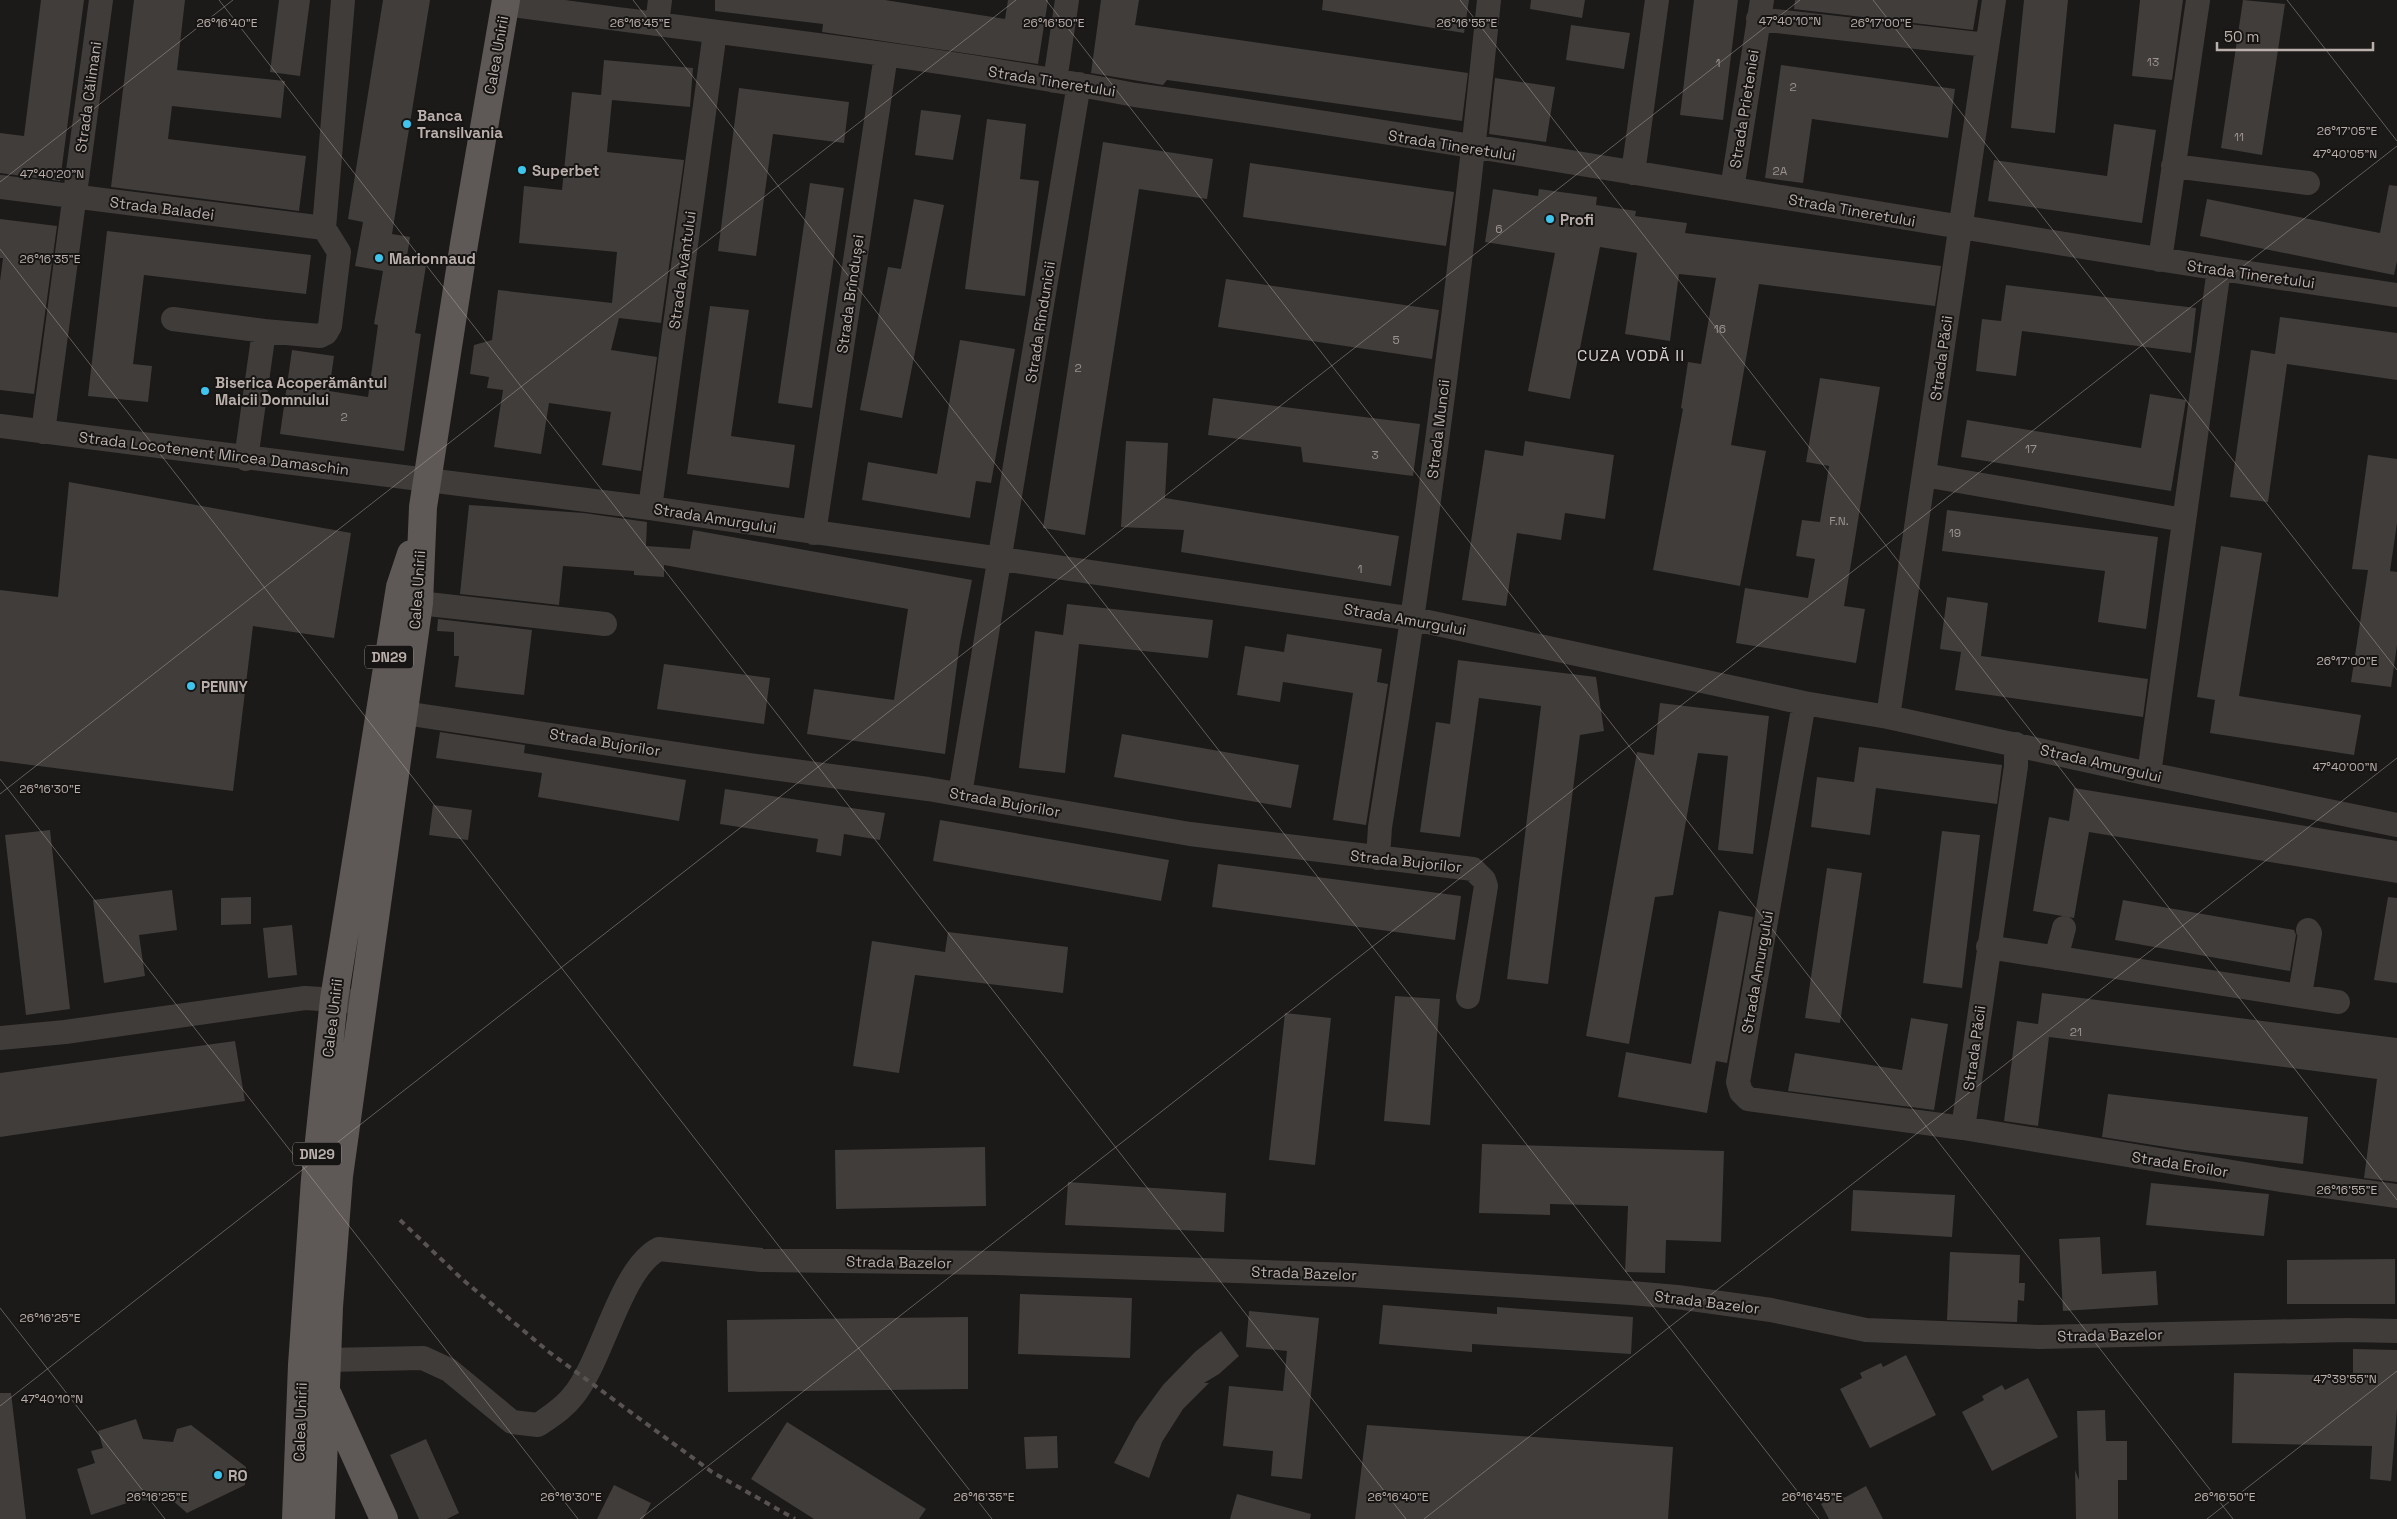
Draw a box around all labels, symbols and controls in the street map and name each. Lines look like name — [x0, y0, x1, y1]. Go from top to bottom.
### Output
text: 47°40'10"N — [1759, 13, 1821, 29]
street label: Calea Unirii — [480, 14, 512, 96]
text: 26°16'40"E — [196, 15, 258, 31]
text: 26°16'45"E — [610, 15, 671, 31]
text: 26°16'50"E — [1023, 15, 1085, 31]
text: 26°16'55"E — [1437, 15, 1498, 31]
text: 26°17'00"E — [1850, 15, 1912, 31]
scale bar — [2217, 20, 2373, 52]
text: 50 m — [2224, 27, 2259, 46]
street label: Strada Călimani — [71, 40, 105, 154]
street label: Strada Prieteniei — [1725, 48, 1763, 170]
house number: 13 — [2147, 54, 2159, 70]
house number: 1 — [1715, 55, 1721, 71]
street label: Strada Tineretului — [987, 62, 1117, 100]
house number: 2 — [1789, 79, 1797, 95]
place label: Banca Transilvania — [417, 106, 503, 142]
marker: Banca Transilvania — [401, 118, 413, 130]
text: 26°17'05"E — [2317, 123, 2378, 139]
street label: Strada Tineretului — [1387, 126, 1517, 164]
house number: 11 — [2234, 129, 2244, 145]
text: 47°40'05"N — [2313, 146, 2377, 162]
place label: Superbet — [532, 161, 599, 180]
house number: 2A — [1773, 163, 1788, 179]
marker: Superbet — [516, 164, 528, 176]
text: 47°40'20"N — [20, 166, 84, 182]
street label: Strada Tineretului — [1787, 189, 1917, 231]
street label: Strada Baladei — [109, 192, 215, 224]
street label: Strada Avântului — [664, 210, 700, 330]
place label: Profi — [1560, 210, 1594, 229]
marker: Profi — [1544, 213, 1556, 225]
house number: 6 — [1495, 221, 1503, 237]
street label: Strada Brîndușei — [832, 233, 868, 355]
place label: Marionnaud — [389, 249, 476, 268]
text: 26°16'35"E — [20, 251, 81, 267]
marker: Marionnaud — [373, 252, 385, 264]
street label: Strada Tineretului — [2186, 256, 2316, 292]
street label: Strada Rîndunicii — [1021, 260, 1059, 384]
street label: Strada Păcii — [1926, 314, 1956, 402]
house number: 16 — [1714, 321, 1726, 337]
house number: 5 — [1392, 332, 1400, 348]
district label: CUZA VODĂ II — [1577, 345, 1685, 366]
house number: 2 — [1074, 360, 1082, 376]
place label: Biserica Acoperământul Maicii Domnului — [215, 373, 387, 409]
street label: Strada Muncii — [1422, 378, 1454, 480]
marker: Biserica Acoperământul Maicii Domnului — [199, 385, 211, 397]
house number: 2 — [340, 409, 348, 425]
street label: Strada Locotenent Mircea Damaschin — [78, 427, 350, 479]
house number: 17 — [2025, 441, 2037, 457]
house number: 3 — [1371, 447, 1379, 463]
street label: Strada Amurgului — [652, 499, 778, 537]
house number: F.N. — [1829, 513, 1849, 529]
house number: 19 — [1949, 525, 1961, 541]
street label: Calea Unirii — [405, 550, 429, 630]
house number: 1 — [1357, 561, 1363, 577]
street label: Strada Amurgului — [1342, 599, 1468, 639]
road number: DN29 — [365, 646, 413, 669]
text: 26°17'00"E — [2316, 653, 2378, 669]
place label: PENNY — [201, 677, 248, 696]
marker: PENNY — [185, 680, 197, 692]
street label: Strada Bujorilor — [548, 724, 662, 760]
street label: Strada Amurgului — [2038, 740, 2164, 786]
text: 47°40'00"N — [2312, 759, 2378, 775]
text: 26°16'30"E — [19, 781, 81, 797]
street label: Strada Bujorilor — [948, 783, 1062, 821]
street label: Strada Bujorilor — [1349, 846, 1463, 876]
street label: Strada Amurgului — [1737, 909, 1777, 1035]
street label: Calea Unirii — [318, 978, 346, 1058]
street label: Strada Păcii — [1959, 1004, 1989, 1092]
house number: 21 — [2070, 1024, 2082, 1040]
road number: DN29 — [293, 1142, 341, 1166]
street label: Strada Eroilor — [2130, 1147, 2230, 1181]
text: 26°16'55"E — [2317, 1182, 2378, 1198]
street label: Strada Bazelor — [846, 1252, 952, 1272]
street label: Strada Bazelor — [1251, 1262, 1357, 1284]
street label: Strada Bazelor — [1653, 1286, 1761, 1318]
text: 26°16'25"E — [20, 1310, 81, 1326]
street label: Strada Bazelor — [2057, 1325, 2163, 1345]
text: 47°39'55"N — [2313, 1371, 2377, 1387]
street label: Calea Unirii — [289, 1382, 311, 1462]
text: 47°40'10"N — [21, 1391, 83, 1407]
place label: RO — [228, 1466, 248, 1485]
marker: RO — [212, 1469, 224, 1481]
text: 26°16'25"E — [127, 1489, 188, 1505]
text: 26°16'30"E — [540, 1489, 602, 1505]
text: 26°16'35"E — [954, 1489, 1015, 1505]
text: 26°16'40"E — [1367, 1489, 1429, 1505]
text: 26°16'45"E — [1782, 1489, 1843, 1505]
text: 26°16'50"E — [2194, 1489, 2256, 1505]

